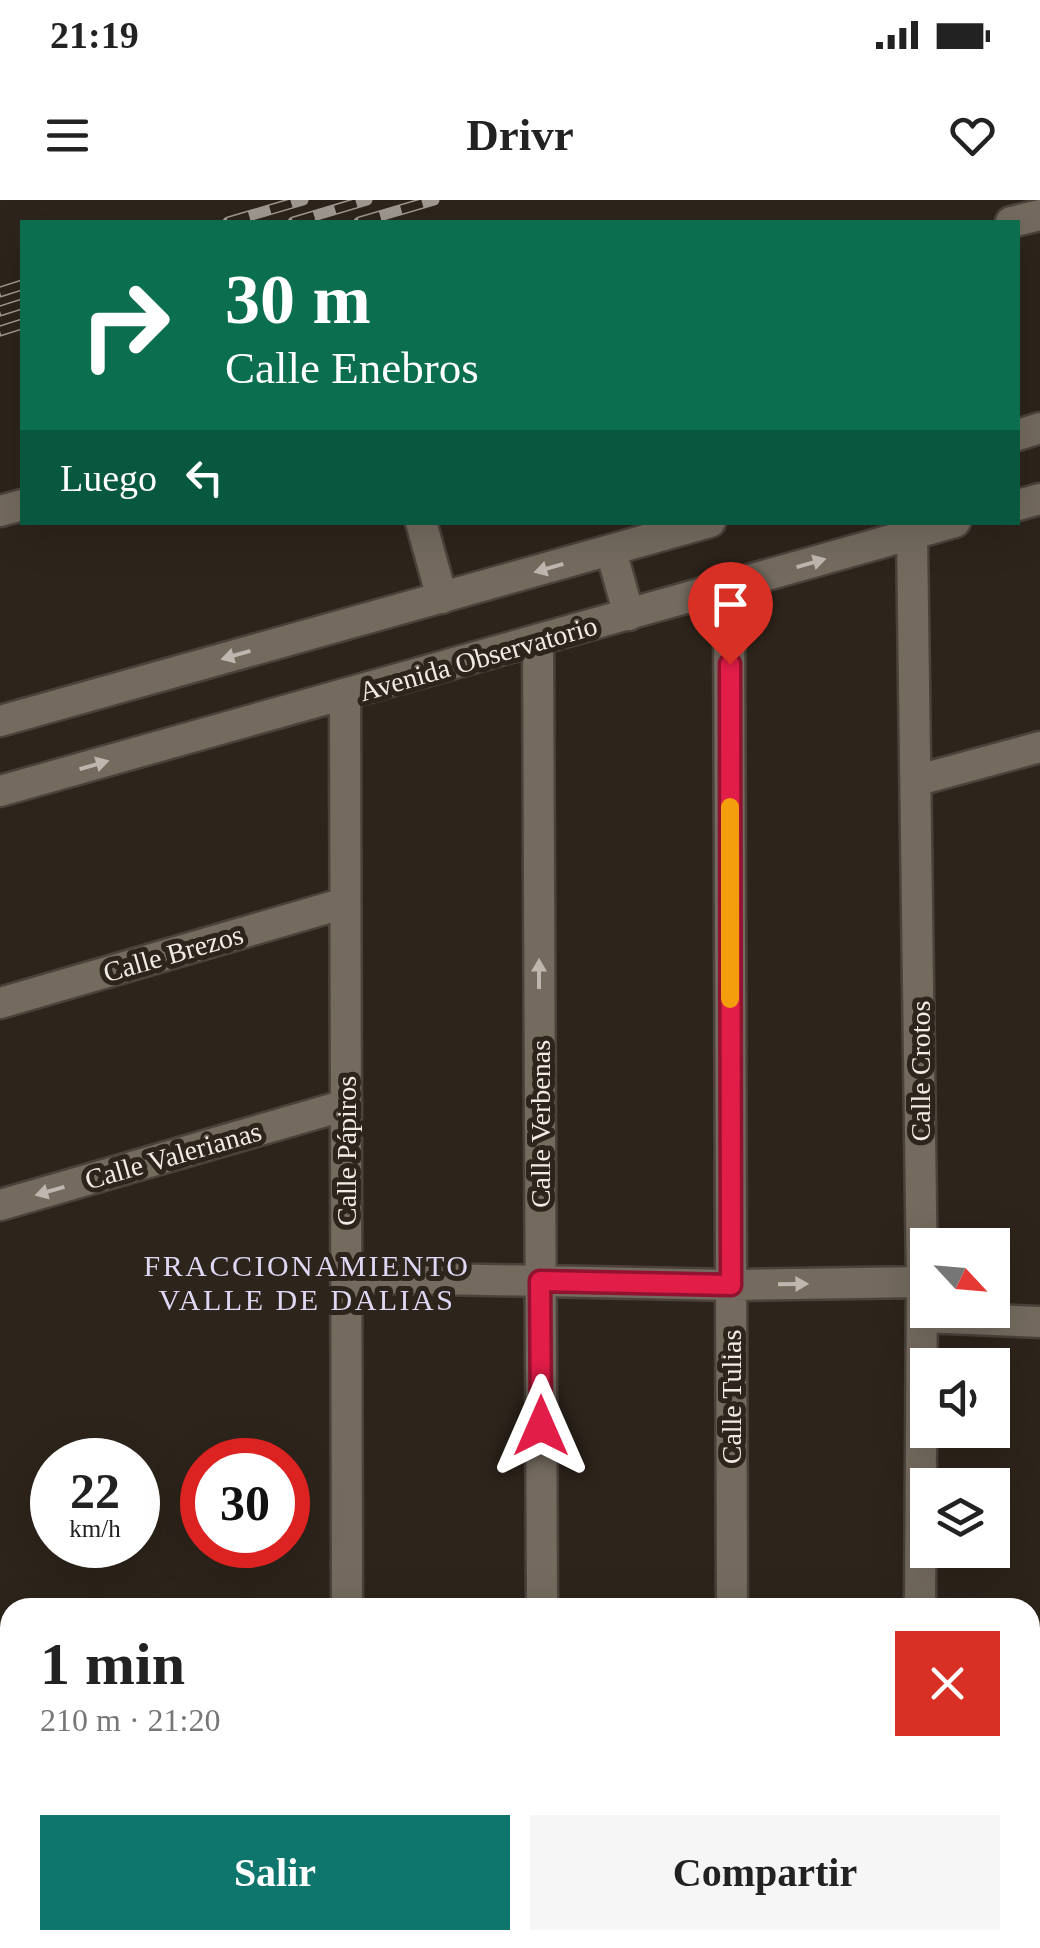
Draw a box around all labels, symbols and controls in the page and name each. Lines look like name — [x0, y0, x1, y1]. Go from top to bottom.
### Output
text: 21:19 — [50, 14, 139, 56]
icon: menu — [40, 108, 95, 163]
icon: heart — [945, 108, 1000, 163]
text: Drivr — [466, 110, 574, 160]
icon: right — [60, 260, 190, 390]
text: 30 m — [225, 261, 371, 338]
text: Calle Enebros — [225, 343, 479, 393]
icon: left — [177, 450, 232, 505]
text: Luego — [60, 457, 157, 499]
one-way arrow — [796, 555, 827, 570]
one-way arrow — [533, 561, 564, 576]
pin — [688, 562, 773, 665]
icon: arrive — [703, 577, 758, 632]
street label: Avenida Observatorio — [356, 610, 601, 707]
one-way arrow — [220, 648, 251, 664]
one-way arrow — [79, 757, 110, 772]
street label: Calle Brezos — [100, 919, 247, 988]
one-way arrow — [531, 957, 547, 989]
street label: Calle Crotos — [905, 1001, 936, 1141]
street label: Calle Verbenas — [525, 1040, 556, 1208]
street label: Calle Pápiros — [331, 1076, 362, 1226]
street label: Calle Valerianas — [81, 1115, 265, 1195]
one-way arrow — [35, 1183, 66, 1199]
north arrow — [910, 1228, 1010, 1328]
map controls — [910, 1228, 1010, 1568]
district label: FRACCIONAMIENTO VALLE DE DALIAS — [144, 1249, 470, 1316]
one-way arrow — [778, 1276, 810, 1292]
street label: Calle Tulias — [716, 1330, 747, 1464]
button: sound — [910, 1348, 1010, 1448]
position arrow — [489, 1374, 593, 1478]
speed limit sign: 30 — [180, 1438, 310, 1568]
text: 22 — [70, 1463, 120, 1519]
button: layers — [910, 1468, 1010, 1568]
text: km/h — [69, 1515, 121, 1542]
text: 1 min — [40, 1631, 185, 1697]
button: close — [895, 1631, 1000, 1736]
text: 210 m · 21:20 — [40, 1702, 220, 1738]
button: Salir — [40, 1815, 510, 1930]
button: Compartir — [530, 1815, 1000, 1930]

